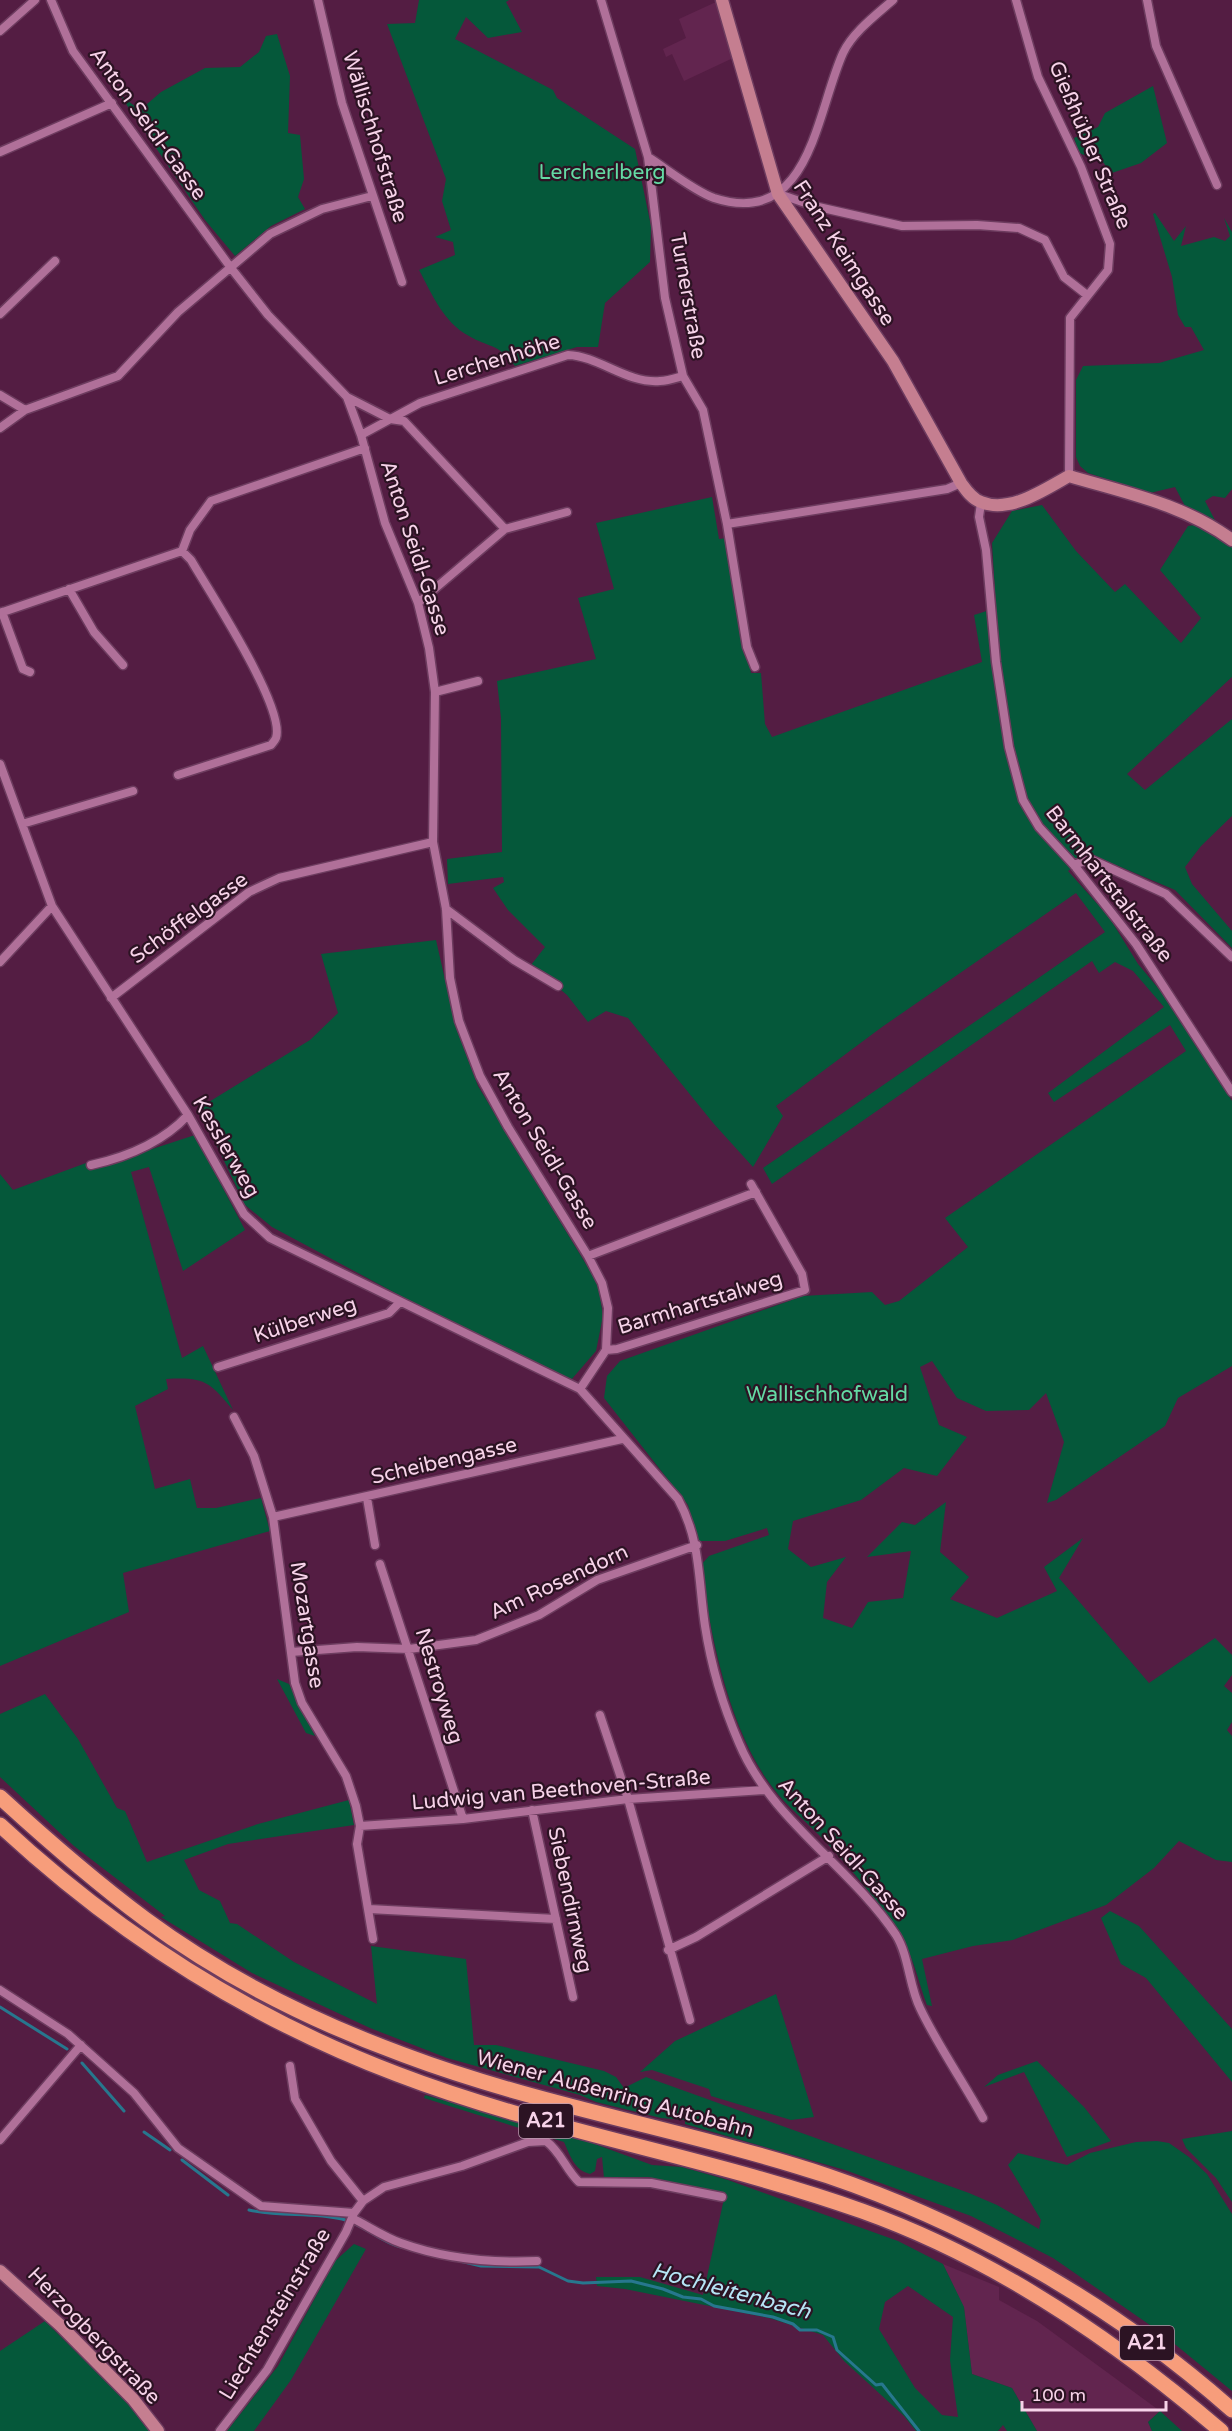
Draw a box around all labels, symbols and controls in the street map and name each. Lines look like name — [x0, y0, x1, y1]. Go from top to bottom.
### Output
street label: Anton Seidl-Gasse — [84, 43, 212, 205]
street label: Wällischhofstraße — [337, 48, 413, 226]
street label: Gießhübler Straße — [1043, 57, 1137, 233]
park label: Lercherlberg — [539, 160, 665, 185]
street label: Franz Keimgasse — [788, 176, 900, 330]
street label: Turnerstraße — [665, 231, 711, 361]
street label: Lerchenhöhe — [431, 329, 563, 391]
street label: Anton Seidl-Gasse — [375, 457, 455, 639]
street label: Barmhartstalstraße — [1040, 801, 1178, 967]
street label: Schöffelgasse — [125, 867, 253, 969]
street label: Anton Seidl-Gasse — [487, 1064, 603, 1234]
street label: Kesslerweg — [187, 1092, 265, 1202]
street label: Barmhartstalweg — [615, 1266, 785, 1340]
street label: Külberweg — [250, 1292, 360, 1348]
park label: Wallischhofwald — [746, 1382, 908, 1407]
street label: Scheibengasse — [369, 1432, 520, 1490]
street label: Am Rosendorn — [486, 1539, 632, 1625]
street label: Mozartgasse — [285, 1560, 329, 1690]
street label: Nestroyweg — [410, 1625, 468, 1747]
street label: Ludwig van Beethoven-Straße — [410, 1764, 712, 1816]
street label: Anton Seidl-Gasse — [773, 1773, 913, 1925]
street label: Siebendirnweg — [542, 1825, 598, 1975]
street label: Wiener Außenring Autobahn — [474, 2045, 756, 2143]
road number: A21 — [519, 2104, 573, 2138]
street label: Liechtensteinstraße — [214, 2224, 336, 2404]
water label: Hochleitenbach — [649, 2257, 814, 2325]
street label: Herzogbergstraße — [22, 2262, 166, 2410]
road number: A21 — [1120, 2326, 1174, 2360]
scale bar — [1022, 2374, 1166, 2412]
text: 100 m — [1031, 2384, 1086, 2406]

